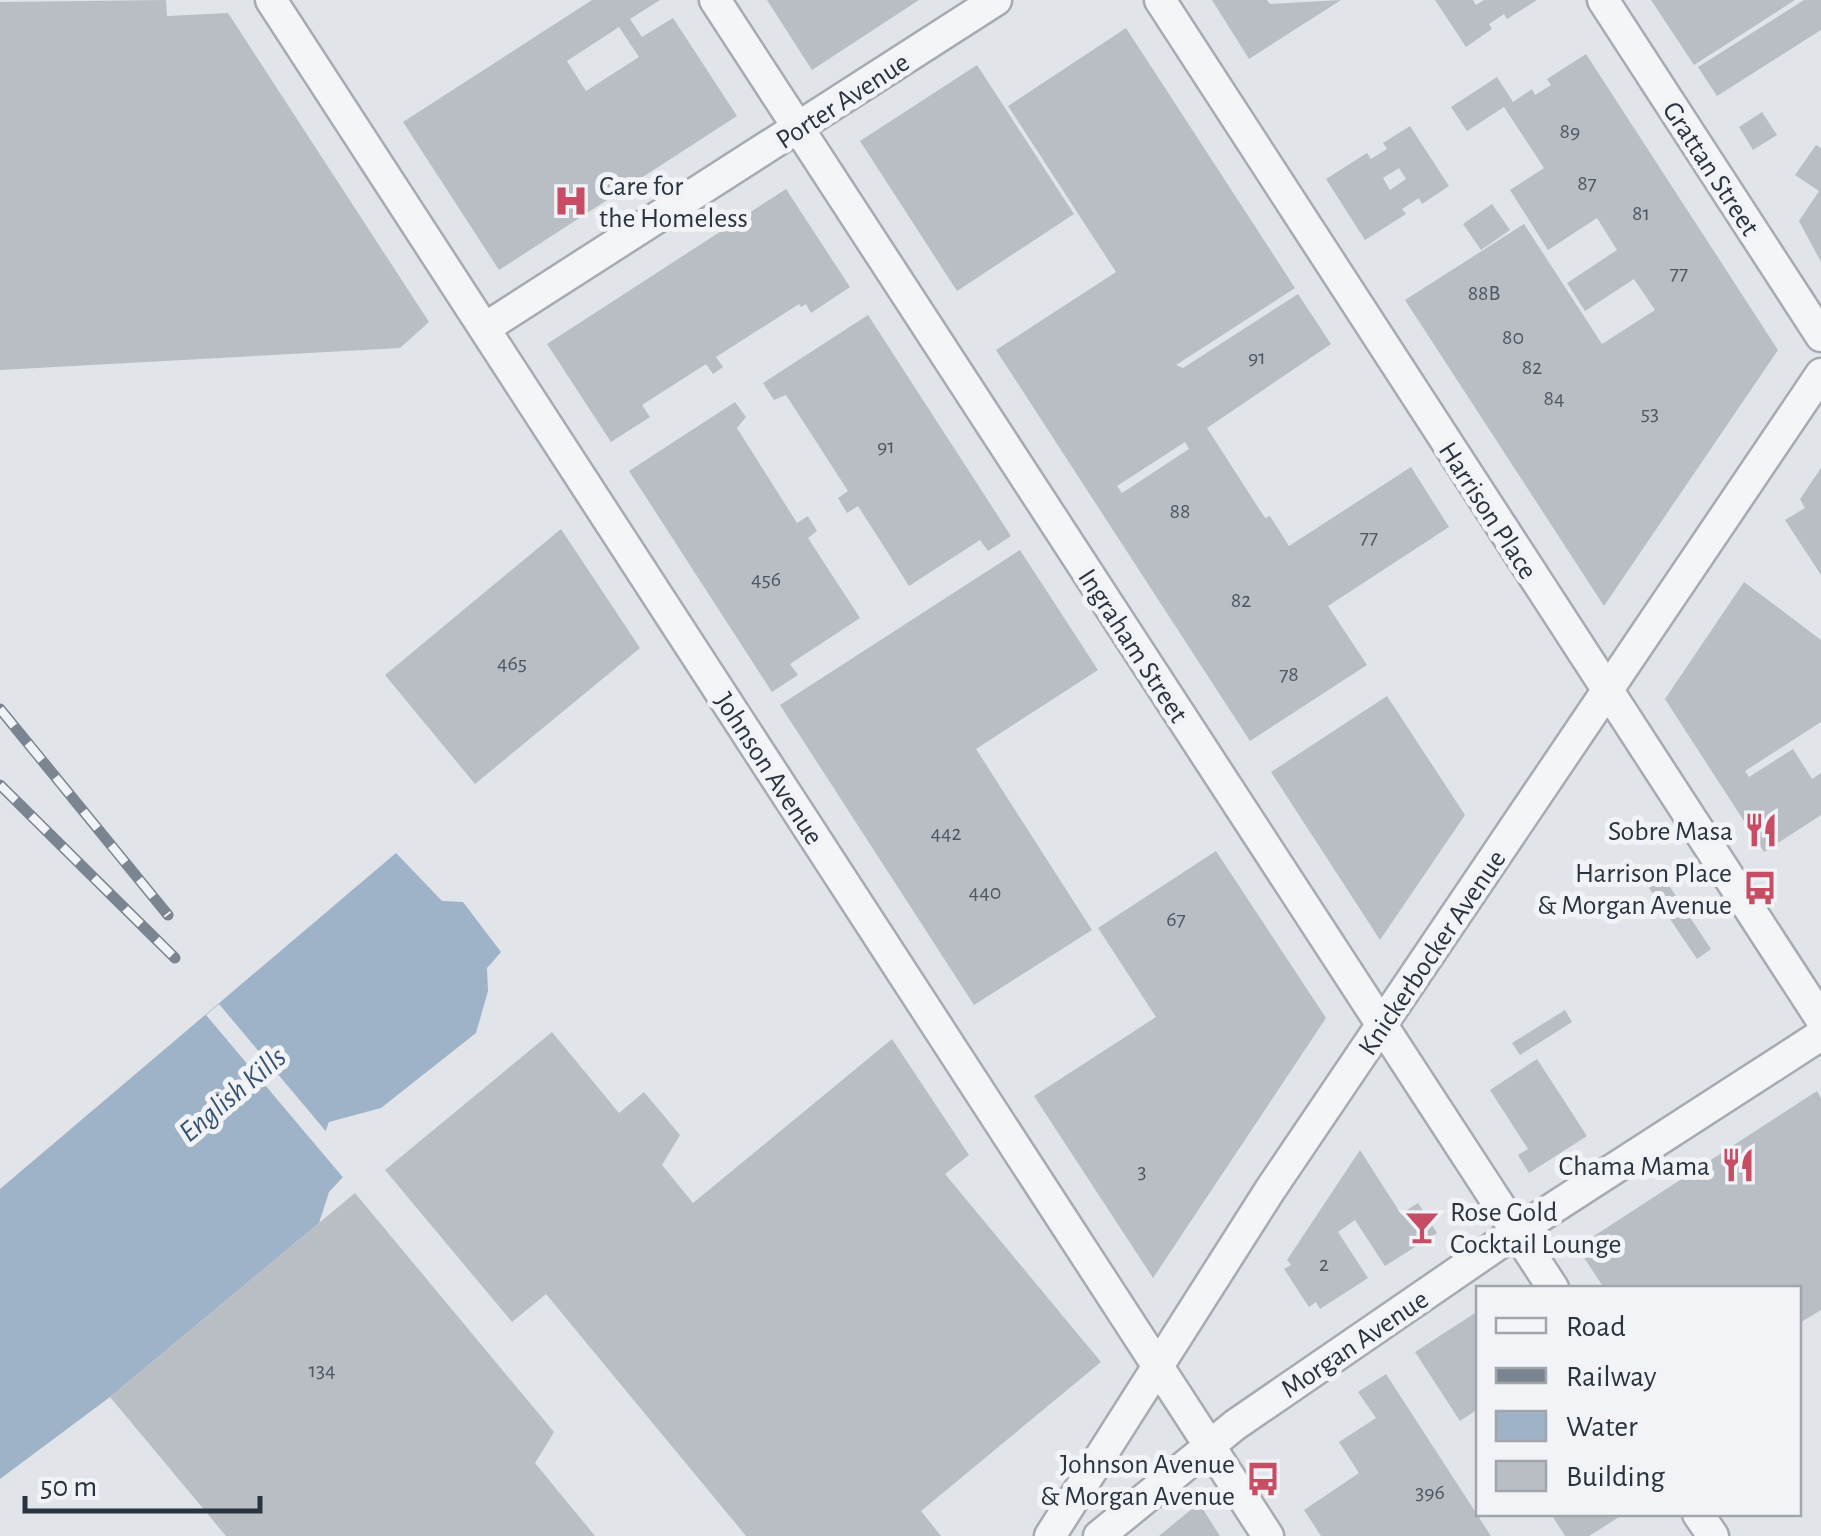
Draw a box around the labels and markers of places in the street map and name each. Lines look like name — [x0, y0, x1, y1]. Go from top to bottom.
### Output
place label: Care for the Homeless — [599, 173, 748, 233]
hospital icon: Care for the Homeless — [552, 182, 590, 220]
restaurant icon: Sobre Masa — [1742, 811, 1780, 849]
place label: Sobre Masa — [1608, 818, 1733, 846]
place label: Harrison Place & Morgan Avenue — [1537, 860, 1732, 920]
bus stop icon: Harrison Place & Morgan Avenue — [1741, 869, 1779, 907]
restaurant icon: Chama Mama — [1719, 1146, 1757, 1184]
place label: Chama Mama — [1558, 1153, 1710, 1181]
place label: Rose Gold Cocktail Lounge — [1450, 1199, 1621, 1259]
bar icon: Rose Gold Cocktail Lounge — [1403, 1208, 1441, 1246]
place label: Johnson Avenue & Morgan Avenue — [1040, 1451, 1235, 1511]
bus stop icon: Johnson Avenue & Morgan Avenue — [1244, 1460, 1282, 1498]

